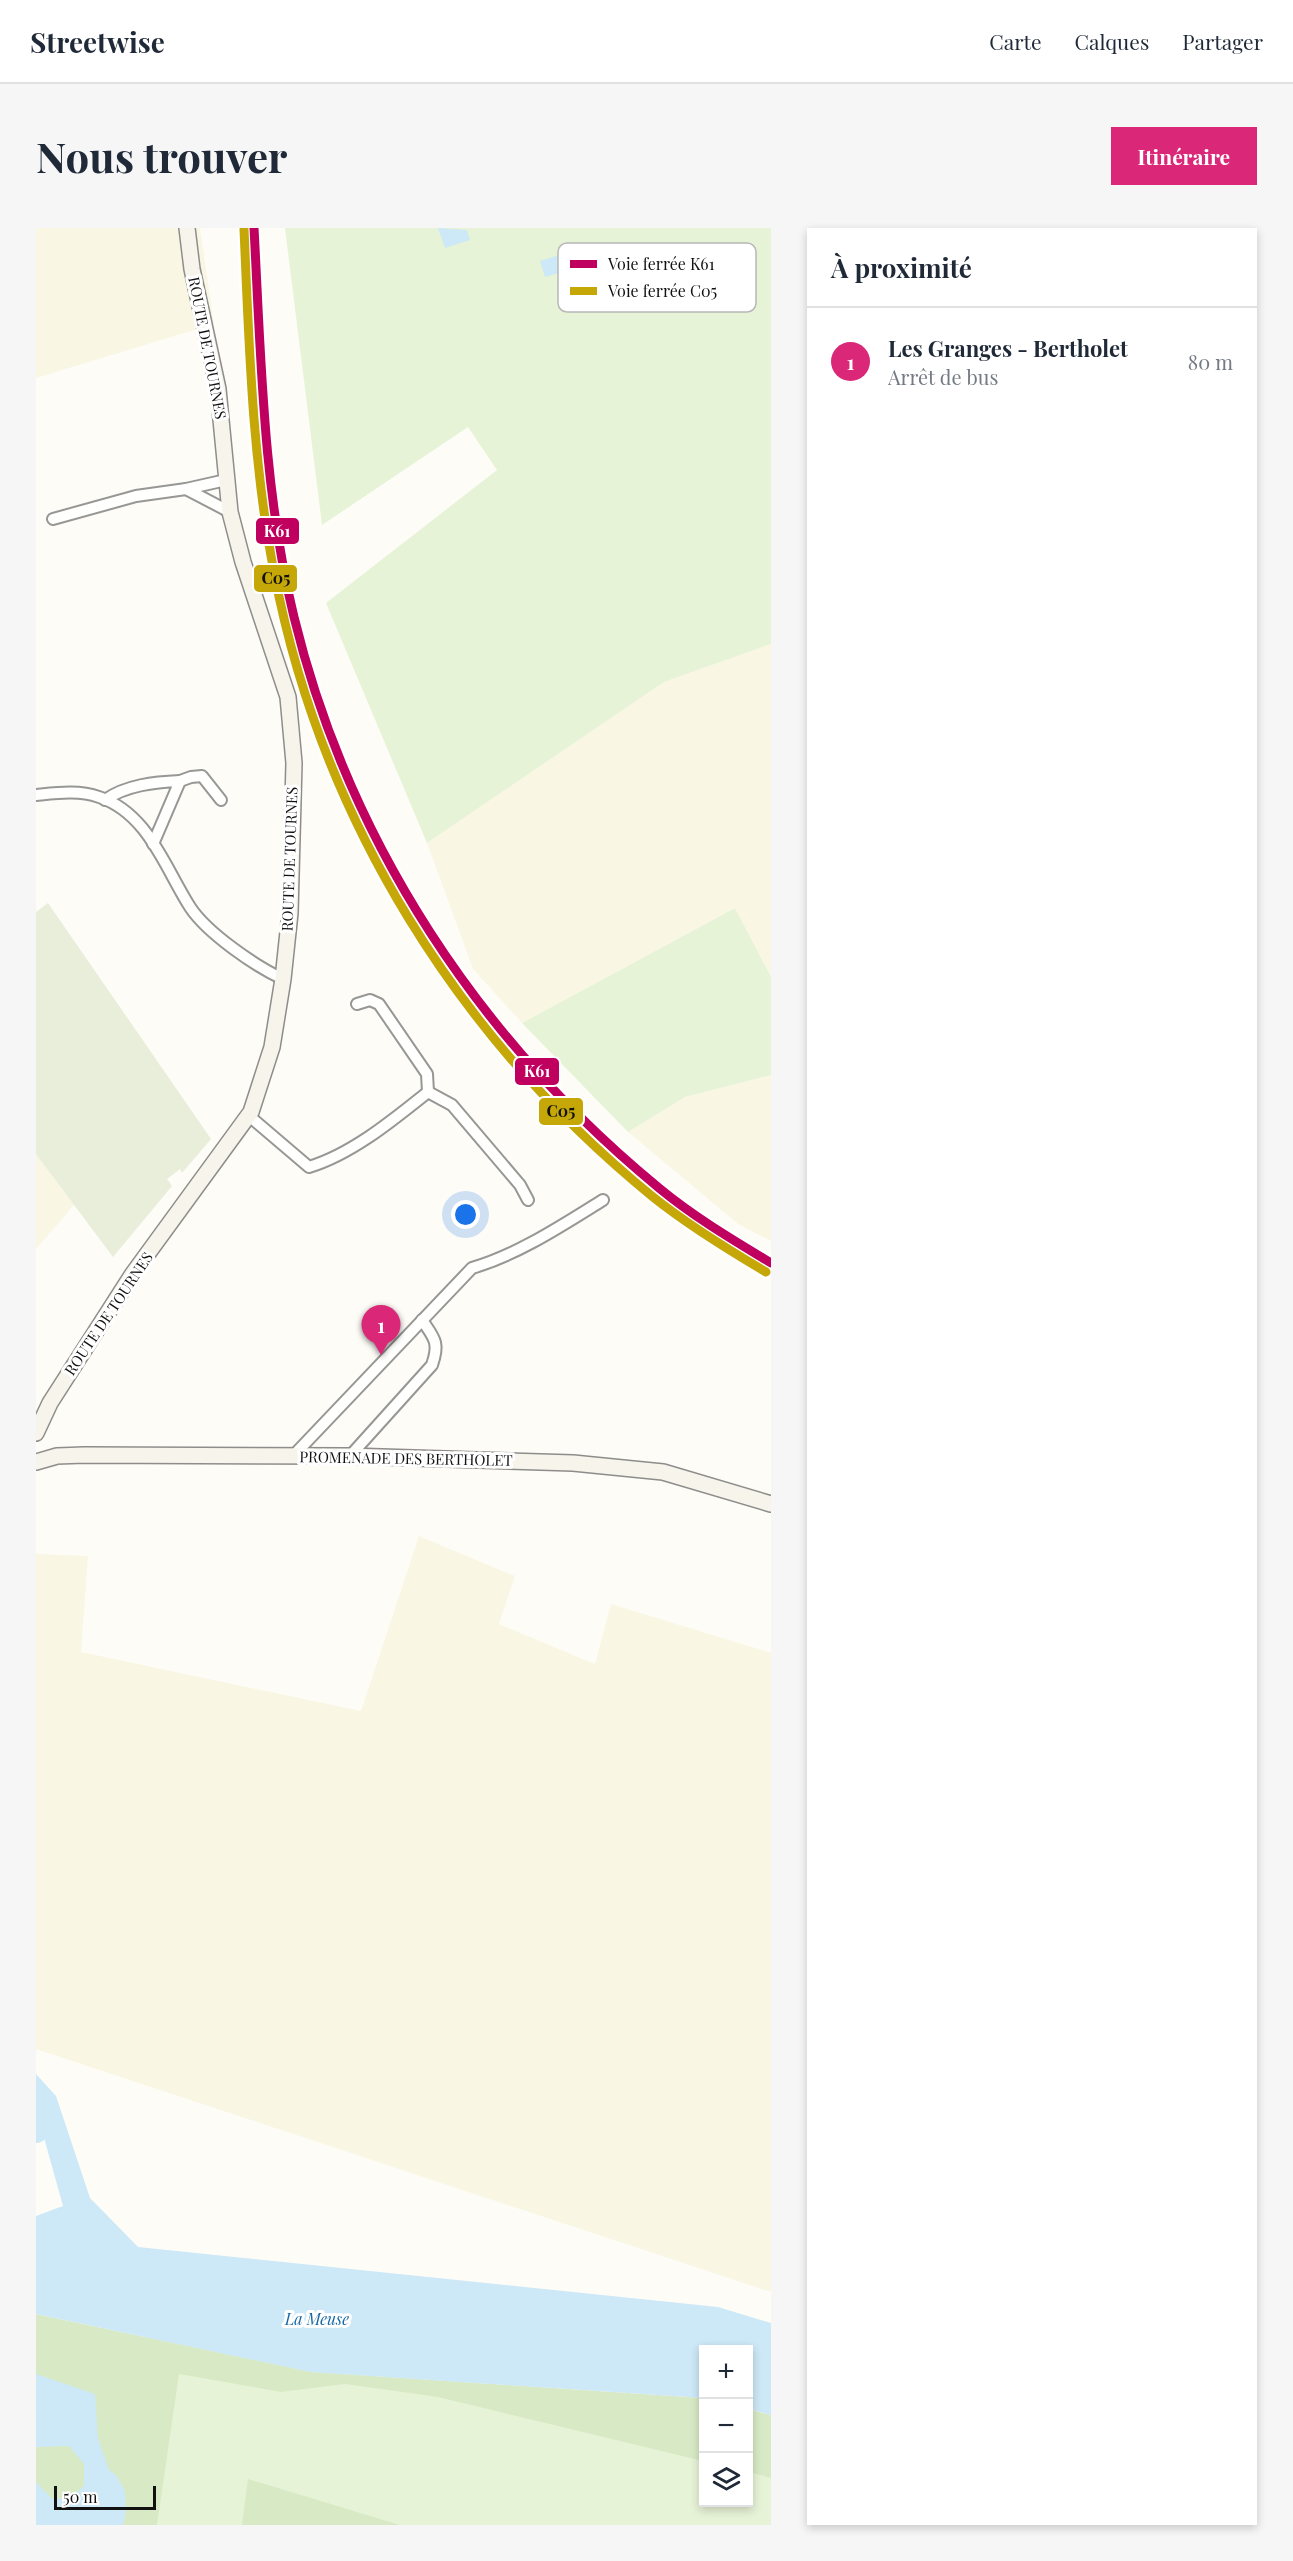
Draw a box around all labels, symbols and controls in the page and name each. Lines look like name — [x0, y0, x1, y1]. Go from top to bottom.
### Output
text: Streetwise — [30, 23, 165, 60]
text: Carte — [989, 27, 1042, 55]
text: Calques — [1075, 27, 1149, 55]
text: Partager — [1182, 27, 1263, 55]
button: Itinéraire — [1111, 127, 1257, 185]
text: Nous trouver — [36, 128, 287, 184]
legend — [558, 243, 756, 312]
text: À proximité — [831, 250, 972, 285]
text: Voie ferrée K61 — [607, 253, 715, 274]
street label: ROUTE DE TOURNES — [184, 275, 232, 421]
text: Voie ferrée C05 — [607, 280, 717, 301]
text: Les Granges - Bertholet — [888, 333, 1128, 363]
text: 1 — [847, 348, 854, 375]
text: 80 m — [1188, 348, 1233, 375]
text: Arrêt de bus — [888, 363, 998, 390]
line badge: K61 — [255, 517, 300, 545]
text: K61 — [264, 520, 290, 541]
line badge: C05 — [253, 564, 298, 593]
text: C05 — [262, 567, 290, 588]
street label: ROUTE DE TOURNES — [276, 786, 302, 932]
line badge: K61 — [514, 1057, 560, 1086]
text: K61 — [524, 1060, 550, 1081]
line badge: C05 — [538, 1097, 584, 1126]
text: C05 — [547, 1100, 575, 1121]
your location — [451, 1200, 480, 1229]
street label: ROUTE DE TOURNES — [59, 1248, 157, 1379]
pin: 1 — [362, 1306, 400, 1355]
street label: PROMENADE DES BERTHOLET — [299, 1446, 513, 1470]
water label: La Meuse — [284, 2308, 349, 2329]
map controls — [699, 2345, 753, 2507]
button: + — [699, 2345, 753, 2399]
button: − — [699, 2399, 753, 2453]
button: layers — [699, 2453, 753, 2507]
scale bar — [54, 2483, 156, 2510]
text: 50 m — [63, 2486, 97, 2507]

